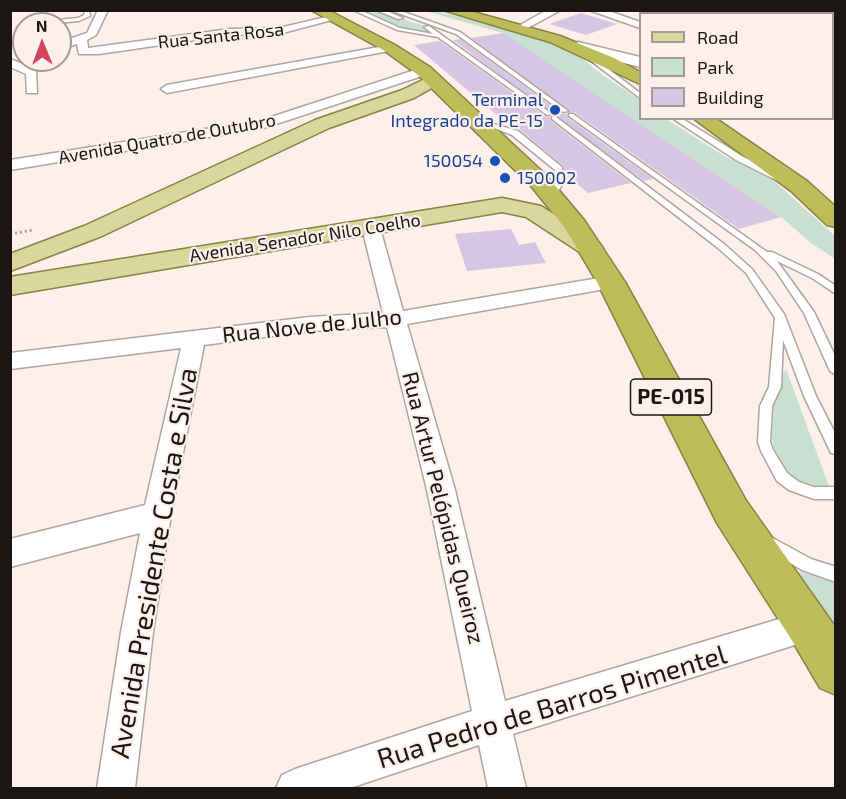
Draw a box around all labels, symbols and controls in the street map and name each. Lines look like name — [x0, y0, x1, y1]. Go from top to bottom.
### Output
north arrow — [12, 12, 72, 72]
legend — [639, 12, 834, 120]
text: N — [36, 16, 48, 35]
street label: Rua Santa Rosa — [157, 19, 285, 53]
text: Road — [697, 26, 738, 48]
text: Park — [697, 56, 734, 78]
text: Building — [697, 86, 764, 108]
place label: Terminal Integrado da PE-15 — [390, 89, 543, 132]
marker: Terminal Integrado da PE-15 — [548, 103, 562, 117]
street label: Avenida Quatro de Outubro — [57, 109, 277, 169]
place label: 150054 — [424, 150, 483, 172]
marker: 150054 — [488, 154, 502, 168]
place label: 150002 — [517, 167, 576, 189]
marker: 150002 — [498, 171, 512, 185]
street label: Avenida Senador Nilo Coelho — [188, 209, 422, 267]
street label: Rua Nove de Julho — [221, 303, 403, 349]
street label: Avenida Presidente Costa e Silva — [104, 365, 204, 761]
street label: Rua Artur Pelópidas Queiroz — [396, 369, 490, 647]
road number: PE-015 — [630, 379, 712, 415]
street label: Rua Pedro de Barros Pimentel — [373, 638, 731, 776]

